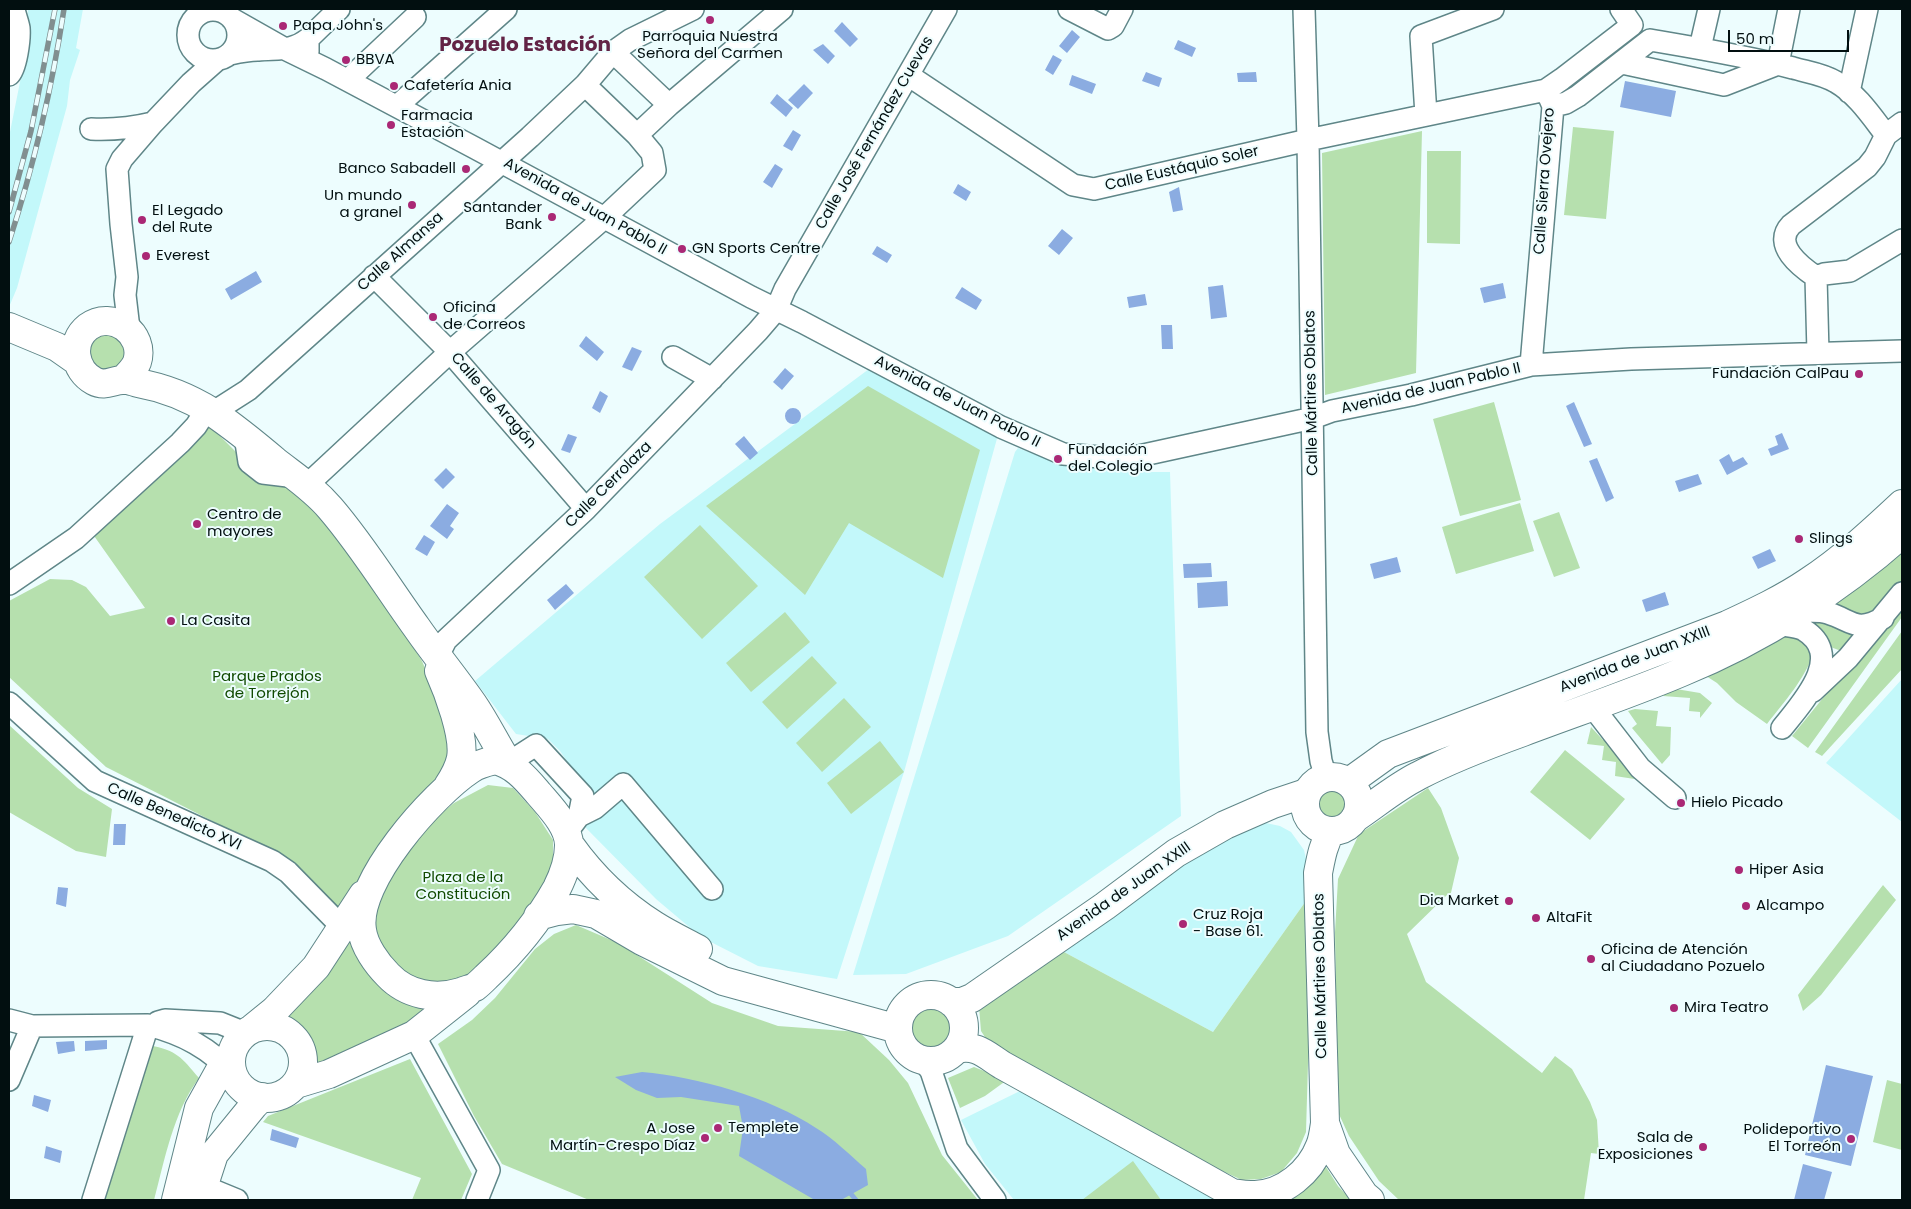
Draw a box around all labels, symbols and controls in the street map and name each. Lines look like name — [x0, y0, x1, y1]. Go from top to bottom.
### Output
marker: Parroquia Nuestra Señora del Carmen — [704, 14, 716, 26]
place label: Papa John's — [293, 17, 383, 35]
marker: Papa John's — [277, 20, 289, 32]
scale bar — [1731, 20, 1852, 52]
place label: Parroquia Nuestra Señora del Carmen — [637, 28, 783, 63]
text: 50 m — [1736, 28, 1774, 49]
street label: Calle José Fernández Cuevas — [812, 33, 938, 233]
district label: Pozuelo Estación — [439, 34, 611, 58]
place label: BBVA — [356, 51, 395, 69]
marker: BBVA — [340, 54, 352, 66]
place label: Cafetería Ania — [404, 77, 512, 95]
marker: Cafetería Ania — [388, 80, 400, 92]
place label: Farmacia Estación — [401, 107, 473, 142]
street label: Calle Sierra Ovejero — [1531, 107, 1559, 255]
marker: Farmacia Estación — [385, 119, 397, 131]
street label: Calle Eustáquio Soler — [1103, 143, 1261, 195]
street label: Avenida de Juan Pablo II — [500, 155, 670, 259]
place label: Banco Sabadell — [338, 160, 456, 178]
marker: Banco Sabadell — [460, 163, 472, 175]
place label: Un mundo a granel — [324, 187, 402, 222]
marker: Un mundo a granel — [406, 199, 418, 211]
place label: Santander Bank — [463, 199, 542, 234]
place label: El Legado del Rute — [152, 202, 223, 237]
street label: Calle Almansa — [354, 209, 448, 295]
marker: Santander Bank — [546, 211, 558, 223]
marker: El Legado del Rute — [136, 214, 148, 226]
place label: GN Sports Centre — [692, 240, 820, 258]
marker: GN Sports Centre — [676, 243, 688, 255]
place label: Everest — [156, 247, 210, 265]
marker: Everest — [140, 250, 152, 262]
place label: Oficina de Correos — [443, 299, 526, 334]
street label: Calle Mártires Oblatos — [1302, 310, 1322, 476]
marker: Oficina de Correos — [427, 311, 439, 323]
street label: Calle de Aragón — [447, 349, 539, 453]
street label: Avenida de Juan Pablo II — [871, 352, 1043, 452]
street label: Avenida de Juan Pablo II — [1339, 360, 1523, 418]
place label: Fundación CalPau — [1712, 365, 1849, 383]
marker: Fundación CalPau — [1853, 368, 1865, 380]
street label: Calle Cerrolaza — [562, 438, 656, 532]
place label: Fundación del Colegio — [1068, 441, 1153, 476]
marker: Fundación del Colegio — [1052, 453, 1064, 465]
place label: Centro de mayores — [207, 506, 282, 541]
marker: Centro de mayores — [191, 518, 203, 530]
place label: Slings — [1809, 530, 1853, 548]
marker: Slings — [1793, 533, 1805, 545]
place label: La Casita — [181, 612, 250, 630]
marker: La Casita — [165, 615, 177, 627]
street label: Avenida de Juan XXIII — [1557, 623, 1713, 697]
park label: Parque Prados de Torrejón — [212, 668, 322, 703]
street label: Calle Benedicto XVI — [104, 779, 244, 855]
place label: Hielo Picado — [1691, 794, 1783, 812]
marker: Hielo Picado — [1675, 797, 1687, 809]
street label: Avenida de Juan XXIII — [1053, 839, 1195, 945]
place label: Hiper Asia — [1749, 861, 1824, 879]
marker: Hiper Asia — [1733, 864, 1745, 876]
park label: Plaza de la Constitución — [416, 869, 510, 904]
place label: Dia Market — [1419, 892, 1499, 910]
street label: Calle Mártires Oblatos — [1311, 893, 1331, 1059]
marker: Dia Market — [1503, 895, 1515, 907]
place label: Alcampo — [1756, 897, 1824, 915]
marker: Alcampo — [1740, 900, 1752, 912]
place label: Cruz Roja - Base 61. — [1193, 906, 1263, 941]
place label: AltaFit — [1546, 909, 1592, 927]
marker: AltaFit — [1530, 912, 1542, 924]
marker: Cruz Roja - Base 61. — [1177, 918, 1189, 930]
place label: Oficina de Atención al Ciudadano Pozuelo — [1601, 941, 1765, 976]
marker: Oficina de Atención al Ciudadano Pozuelo — [1585, 953, 1597, 965]
place label: Mira Teatro — [1684, 999, 1769, 1017]
marker: Mira Teatro — [1668, 1002, 1680, 1014]
place label: Templete — [728, 1119, 799, 1137]
place label: A Jose Martín-Crespo Díaz — [550, 1120, 695, 1155]
place label: Polideportivo El Torreón — [1743, 1121, 1841, 1156]
marker: Templete — [712, 1122, 724, 1134]
place label: Sala de Exposiciones — [1598, 1129, 1693, 1164]
marker: A Jose Martín-Crespo Díaz — [699, 1132, 711, 1144]
marker: Polideportivo El Torreón — [1845, 1133, 1857, 1145]
marker: Sala de Exposiciones — [1697, 1141, 1709, 1153]

